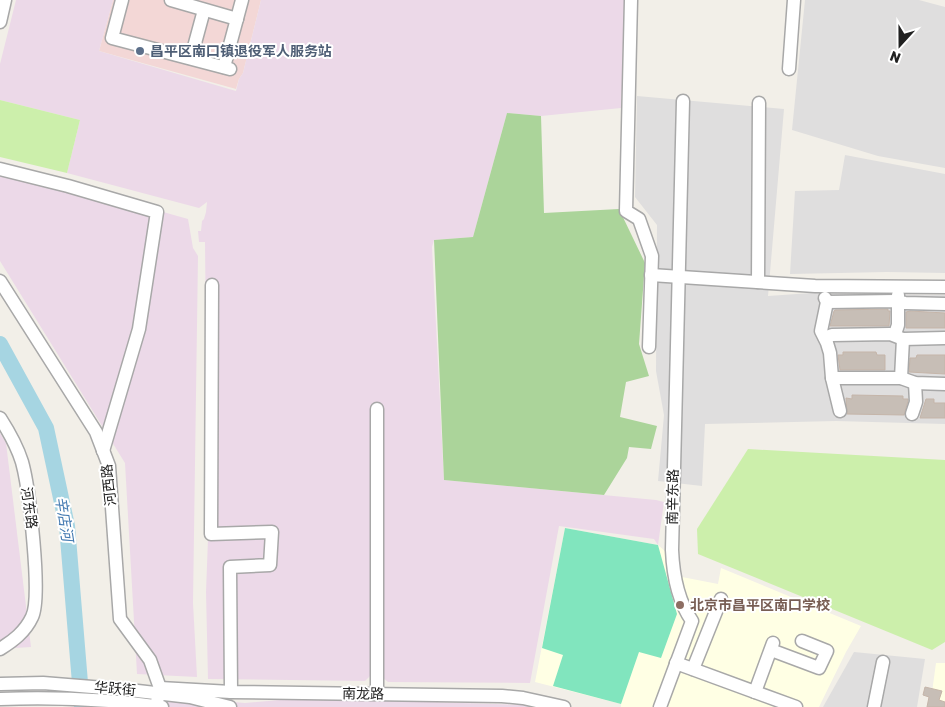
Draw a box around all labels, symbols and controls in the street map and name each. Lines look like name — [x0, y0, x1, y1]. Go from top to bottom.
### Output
north arrow — [875, 20, 925, 70]
place label: 昌平区南口镇退役军人服务站 — [150, 43, 332, 60]
marker: 昌平区南口镇退役军人服务站 — [134, 45, 146, 57]
text: N — [888, 47, 903, 66]
street label: 河西路 — [98, 463, 120, 507]
street label: 南辛东路 — [664, 469, 682, 525]
street label: 河东路 — [18, 486, 40, 530]
water label: 辛店河 — [52, 495, 77, 546]
place label: 北京市昌平区南口学校 — [690, 597, 830, 614]
marker: 北京市昌平区南口学校 — [674, 599, 686, 611]
street label: 华跃街 — [93, 679, 137, 699]
street label: 南龙路 — [342, 685, 384, 703]

